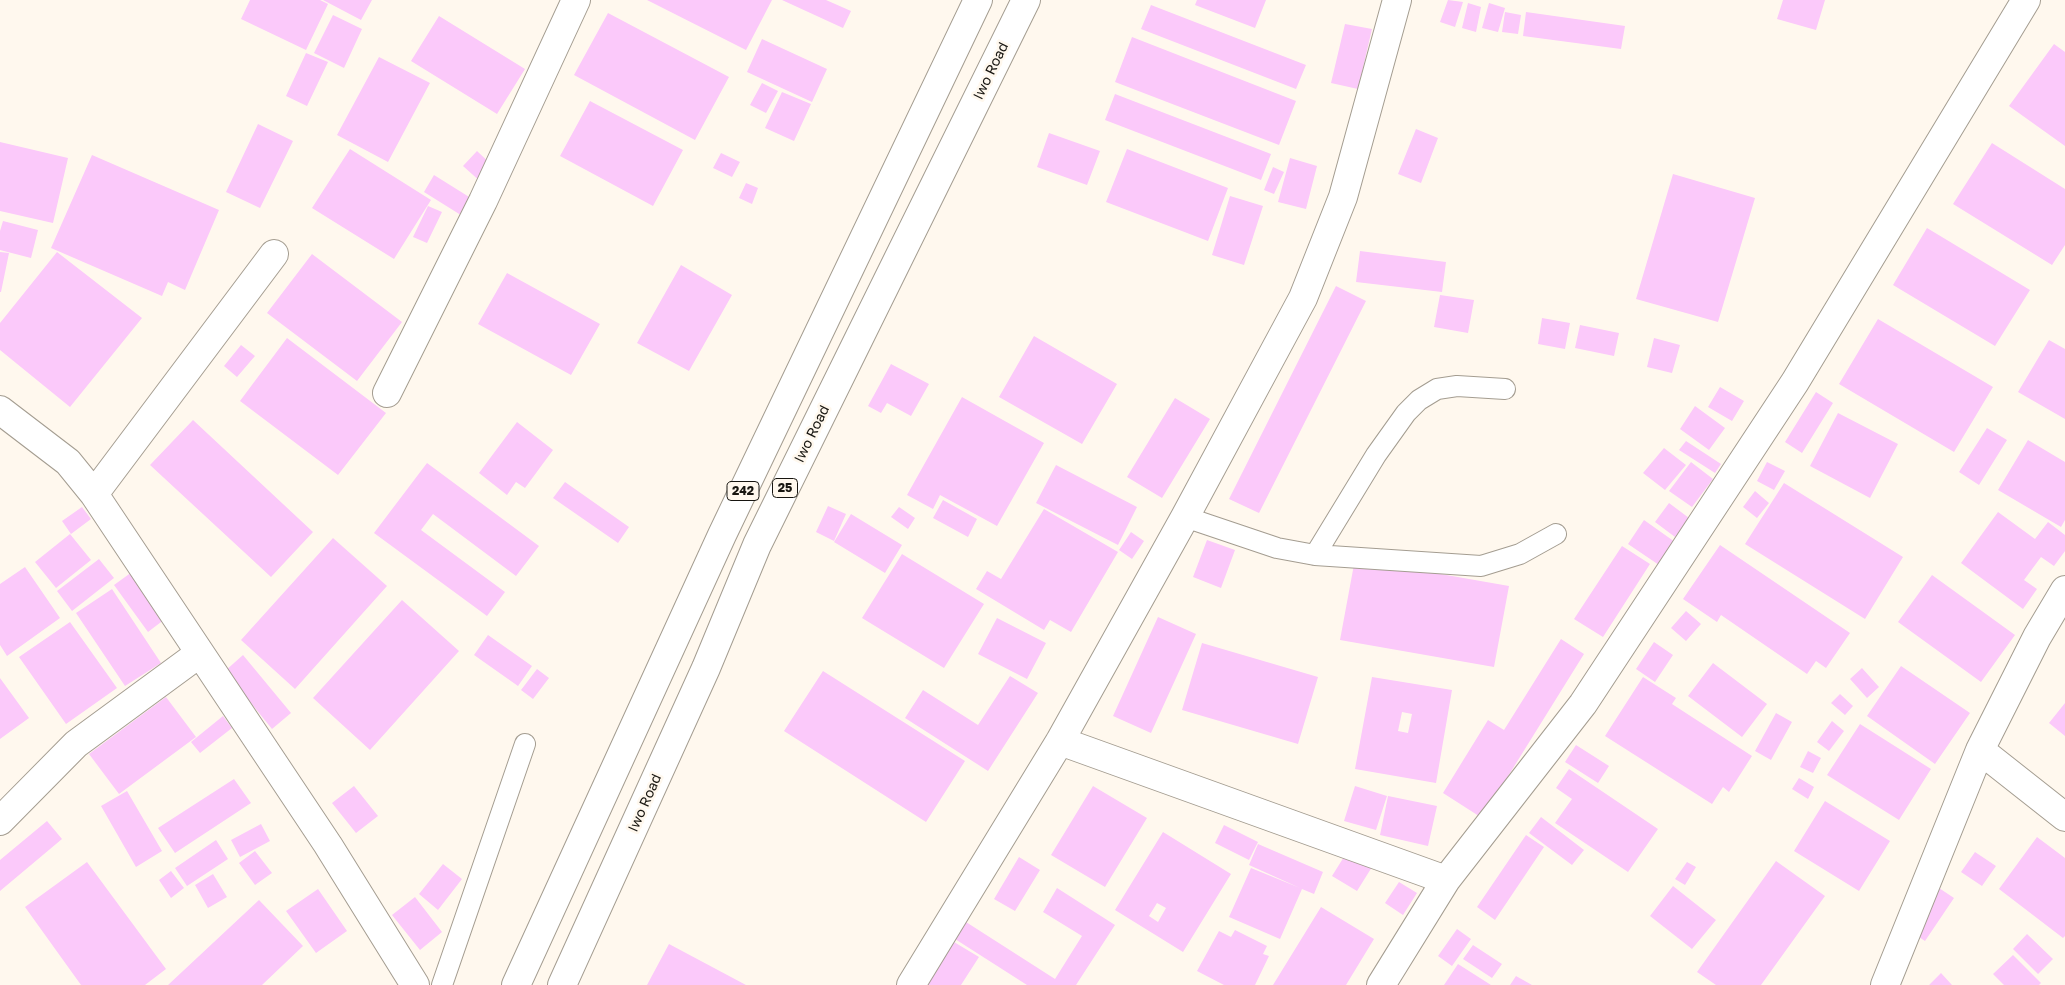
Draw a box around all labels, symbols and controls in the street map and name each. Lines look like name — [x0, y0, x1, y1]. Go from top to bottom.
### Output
street label: Iwo Road — [970, 40, 1012, 102]
street label: Iwo Road — [791, 403, 833, 465]
road number: 25 — [772, 478, 798, 498]
road number: 242 — [727, 482, 759, 501]
street label: Iwo Road — [625, 771, 665, 835]

